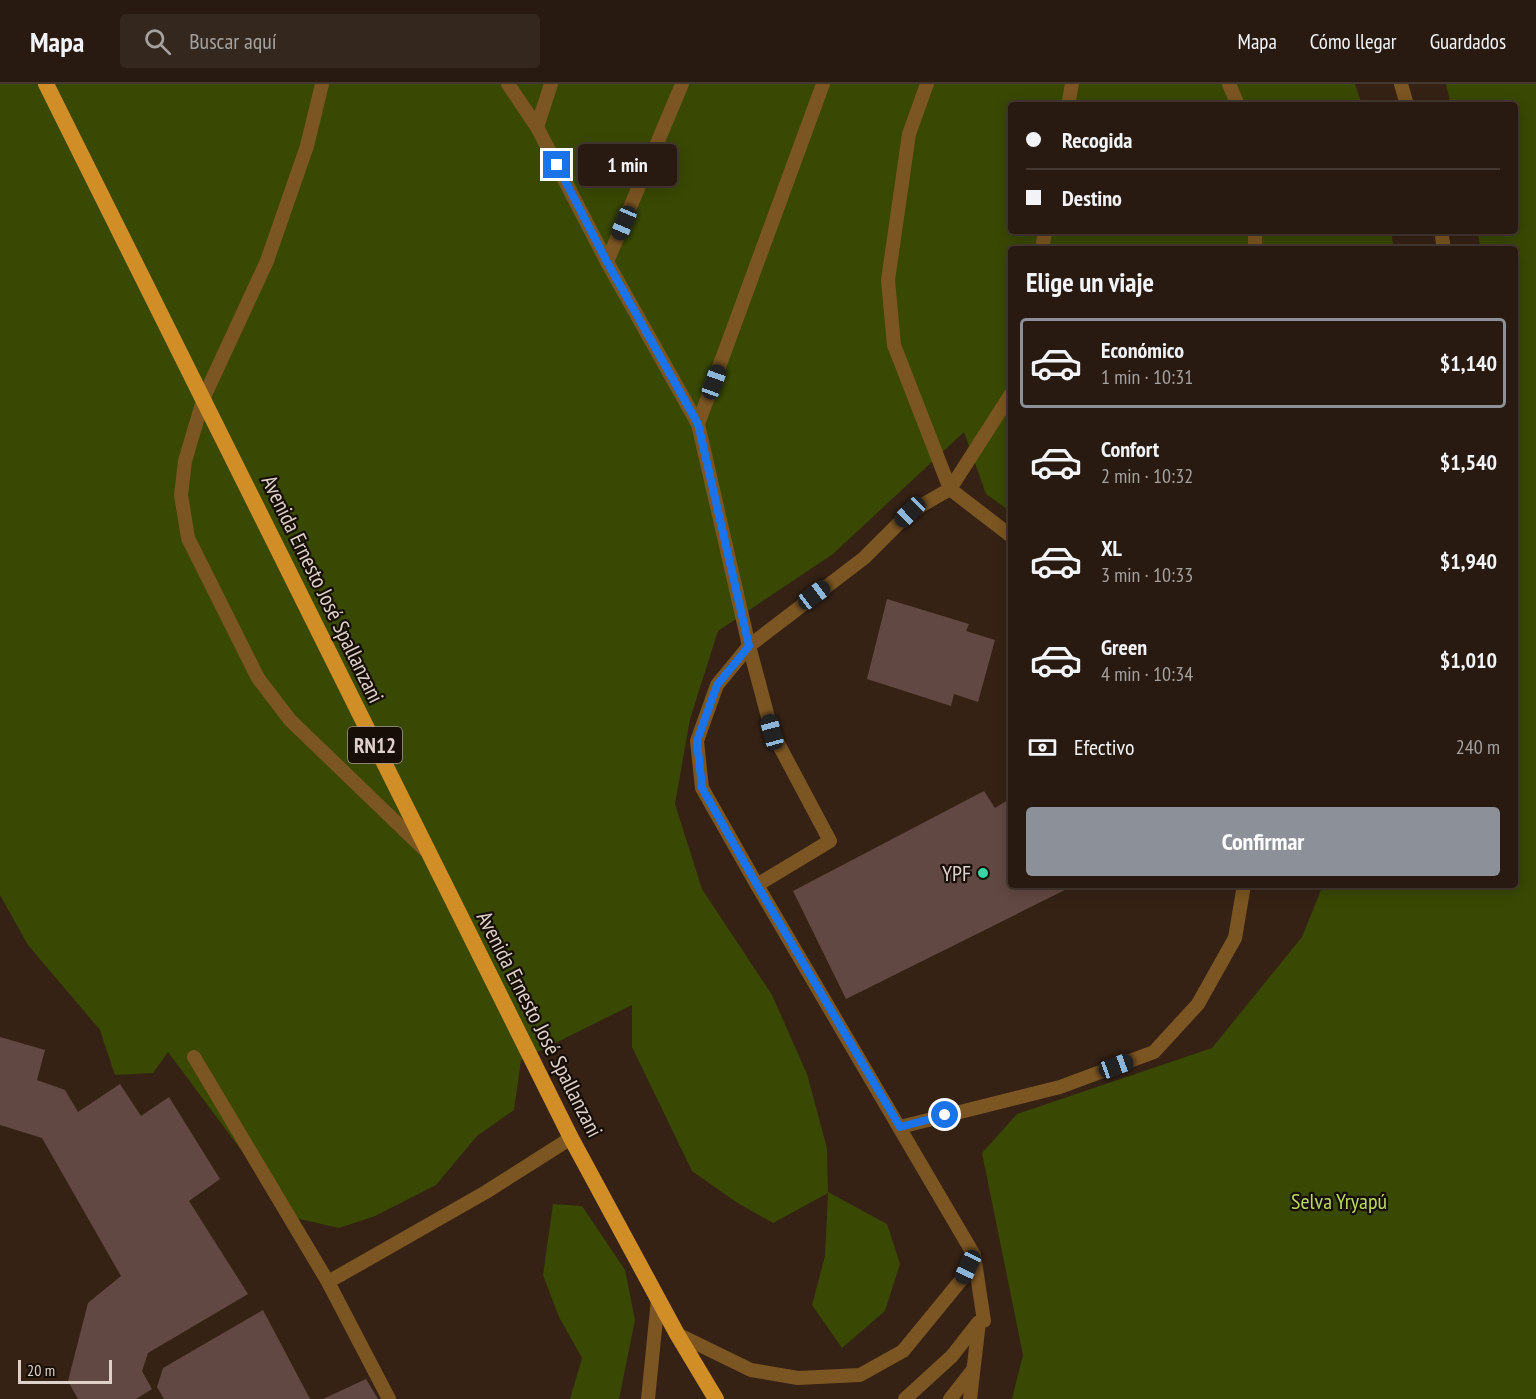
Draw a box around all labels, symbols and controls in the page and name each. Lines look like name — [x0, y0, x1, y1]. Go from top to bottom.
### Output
search box — [120, 14, 540, 68]
text: Mapa — [30, 23, 84, 60]
icon: search — [141, 25, 174, 58]
text: Buscar aquí — [189, 27, 277, 55]
text: Mapa — [1238, 28, 1277, 55]
text: Cómo llegar — [1310, 28, 1397, 55]
text: Guardados — [1430, 28, 1506, 55]
text: Recogida — [1062, 126, 1132, 154]
callout: 1 min — [578, 144, 677, 186]
route end — [543, 151, 570, 178]
text: 1 min — [607, 152, 648, 178]
text: Destino — [1062, 184, 1122, 212]
car — [609, 203, 639, 243]
text: Elige un viaje — [1026, 265, 1154, 299]
icon: car — [1029, 336, 1083, 390]
text: Económico — [1101, 336, 1184, 364]
text: $1,140 — [1440, 349, 1497, 377]
car — [699, 362, 729, 402]
text: 1 min · 10:31 — [1101, 364, 1193, 390]
icon: car — [1029, 435, 1083, 489]
text: Confort — [1101, 435, 1159, 463]
text: $1,540 — [1440, 448, 1497, 476]
text: 2 min · 10:32 — [1101, 463, 1193, 489]
street label: Avenida Ernesto José Spallanzani — [256, 470, 390, 708]
car — [891, 493, 929, 531]
icon: car — [1029, 534, 1083, 588]
text: XL — [1101, 534, 1122, 562]
text: $1,940 — [1440, 547, 1497, 575]
text: 3 min · 10:33 — [1101, 562, 1193, 588]
car — [794, 577, 834, 613]
icon: car — [1029, 633, 1083, 687]
text: Green — [1101, 633, 1147, 661]
text: $1,010 — [1440, 646, 1497, 674]
text: 4 min · 10:34 — [1101, 661, 1193, 687]
car — [759, 712, 785, 752]
road number: RN12 — [348, 727, 402, 763]
icon: cash — [1026, 731, 1059, 764]
text: Efectivo — [1074, 733, 1135, 761]
text: 240 m — [1456, 734, 1500, 760]
button: Confirmar — [1026, 807, 1500, 876]
place label: YPF — [942, 859, 971, 887]
marker: YPF — [976, 866, 990, 880]
street label: Avenida Ernesto José Spallanzani — [471, 906, 609, 1142]
car — [1096, 1051, 1136, 1081]
route start — [931, 1101, 958, 1128]
park label: Selva Yryapú — [1291, 1187, 1387, 1215]
car — [952, 1247, 984, 1287]
scale bar — [18, 1357, 112, 1384]
text: 20 m — [27, 1360, 55, 1380]

